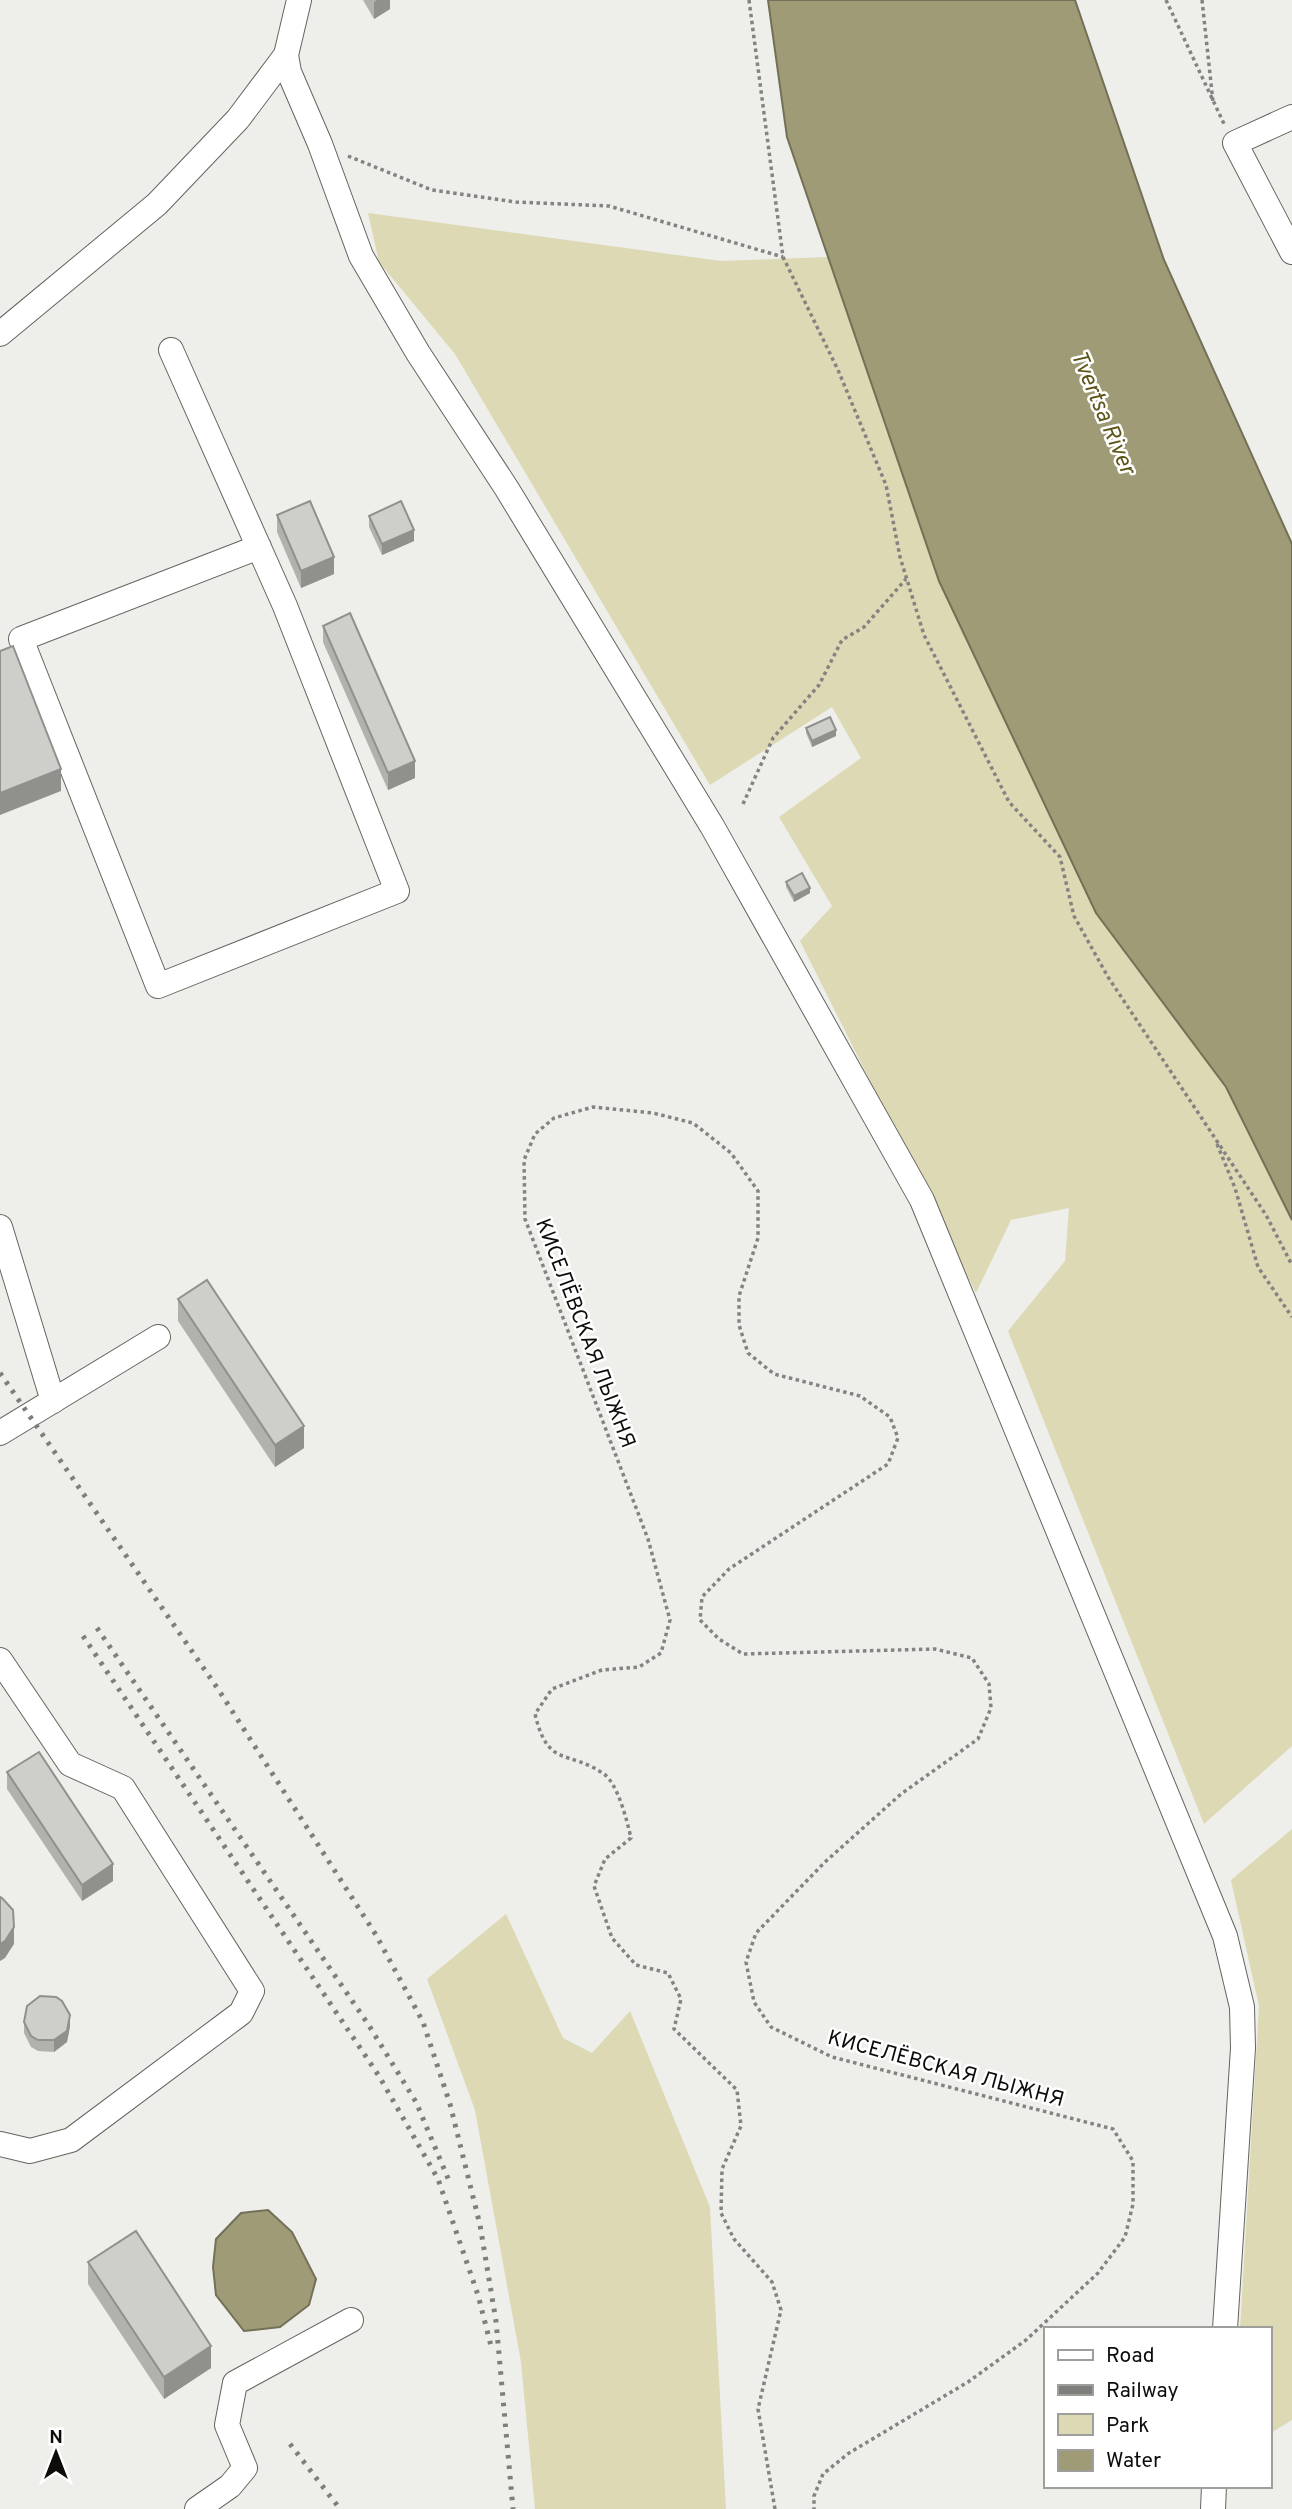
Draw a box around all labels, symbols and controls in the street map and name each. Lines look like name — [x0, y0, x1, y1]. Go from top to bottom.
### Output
water label: Tvertsa River — [1063, 347, 1142, 481]
street label: КИСЕЛЁВСКАЯ ЛЫЖНЯ — [528, 1215, 641, 1452]
street label: КИСЕЛЁВСКАЯ ЛЫЖНЯ — [824, 2025, 1067, 2114]
legend — [1044, 2327, 1271, 2488]
text: Road — [1106, 2343, 1155, 2370]
text: Railway — [1106, 2378, 1179, 2405]
text: Park — [1106, 2413, 1149, 2440]
north arrow — [21, 2418, 91, 2488]
text: N — [49, 2426, 63, 2450]
text: Water — [1106, 2448, 1161, 2475]

